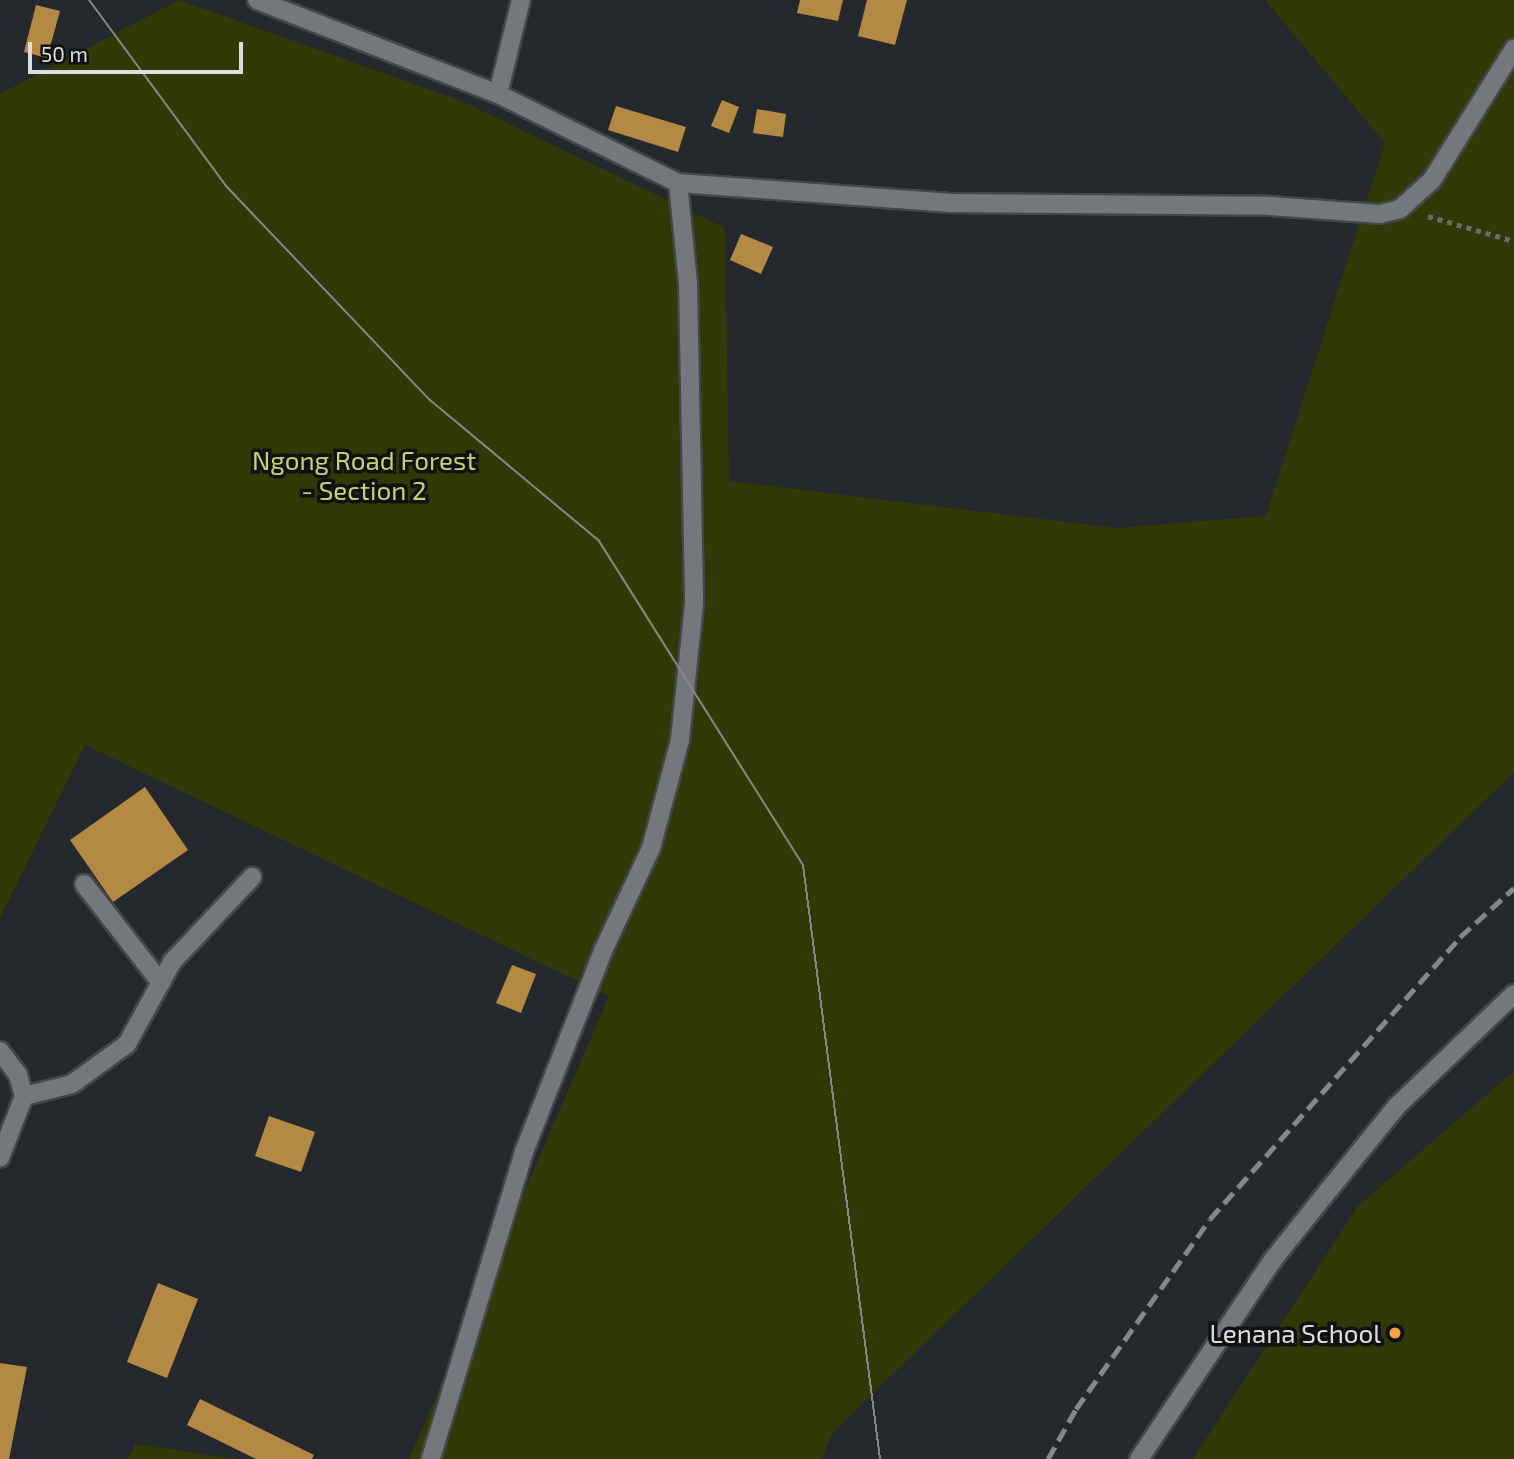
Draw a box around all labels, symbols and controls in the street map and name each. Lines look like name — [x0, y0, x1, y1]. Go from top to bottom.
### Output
scale bar — [32, 28, 247, 72]
text: 50 m — [41, 41, 88, 66]
park label: Ngong Road Forest - Section 2 — [252, 444, 476, 505]
place label: Lenana School — [1210, 1317, 1381, 1349]
marker: Lenana School — [1387, 1325, 1403, 1341]

